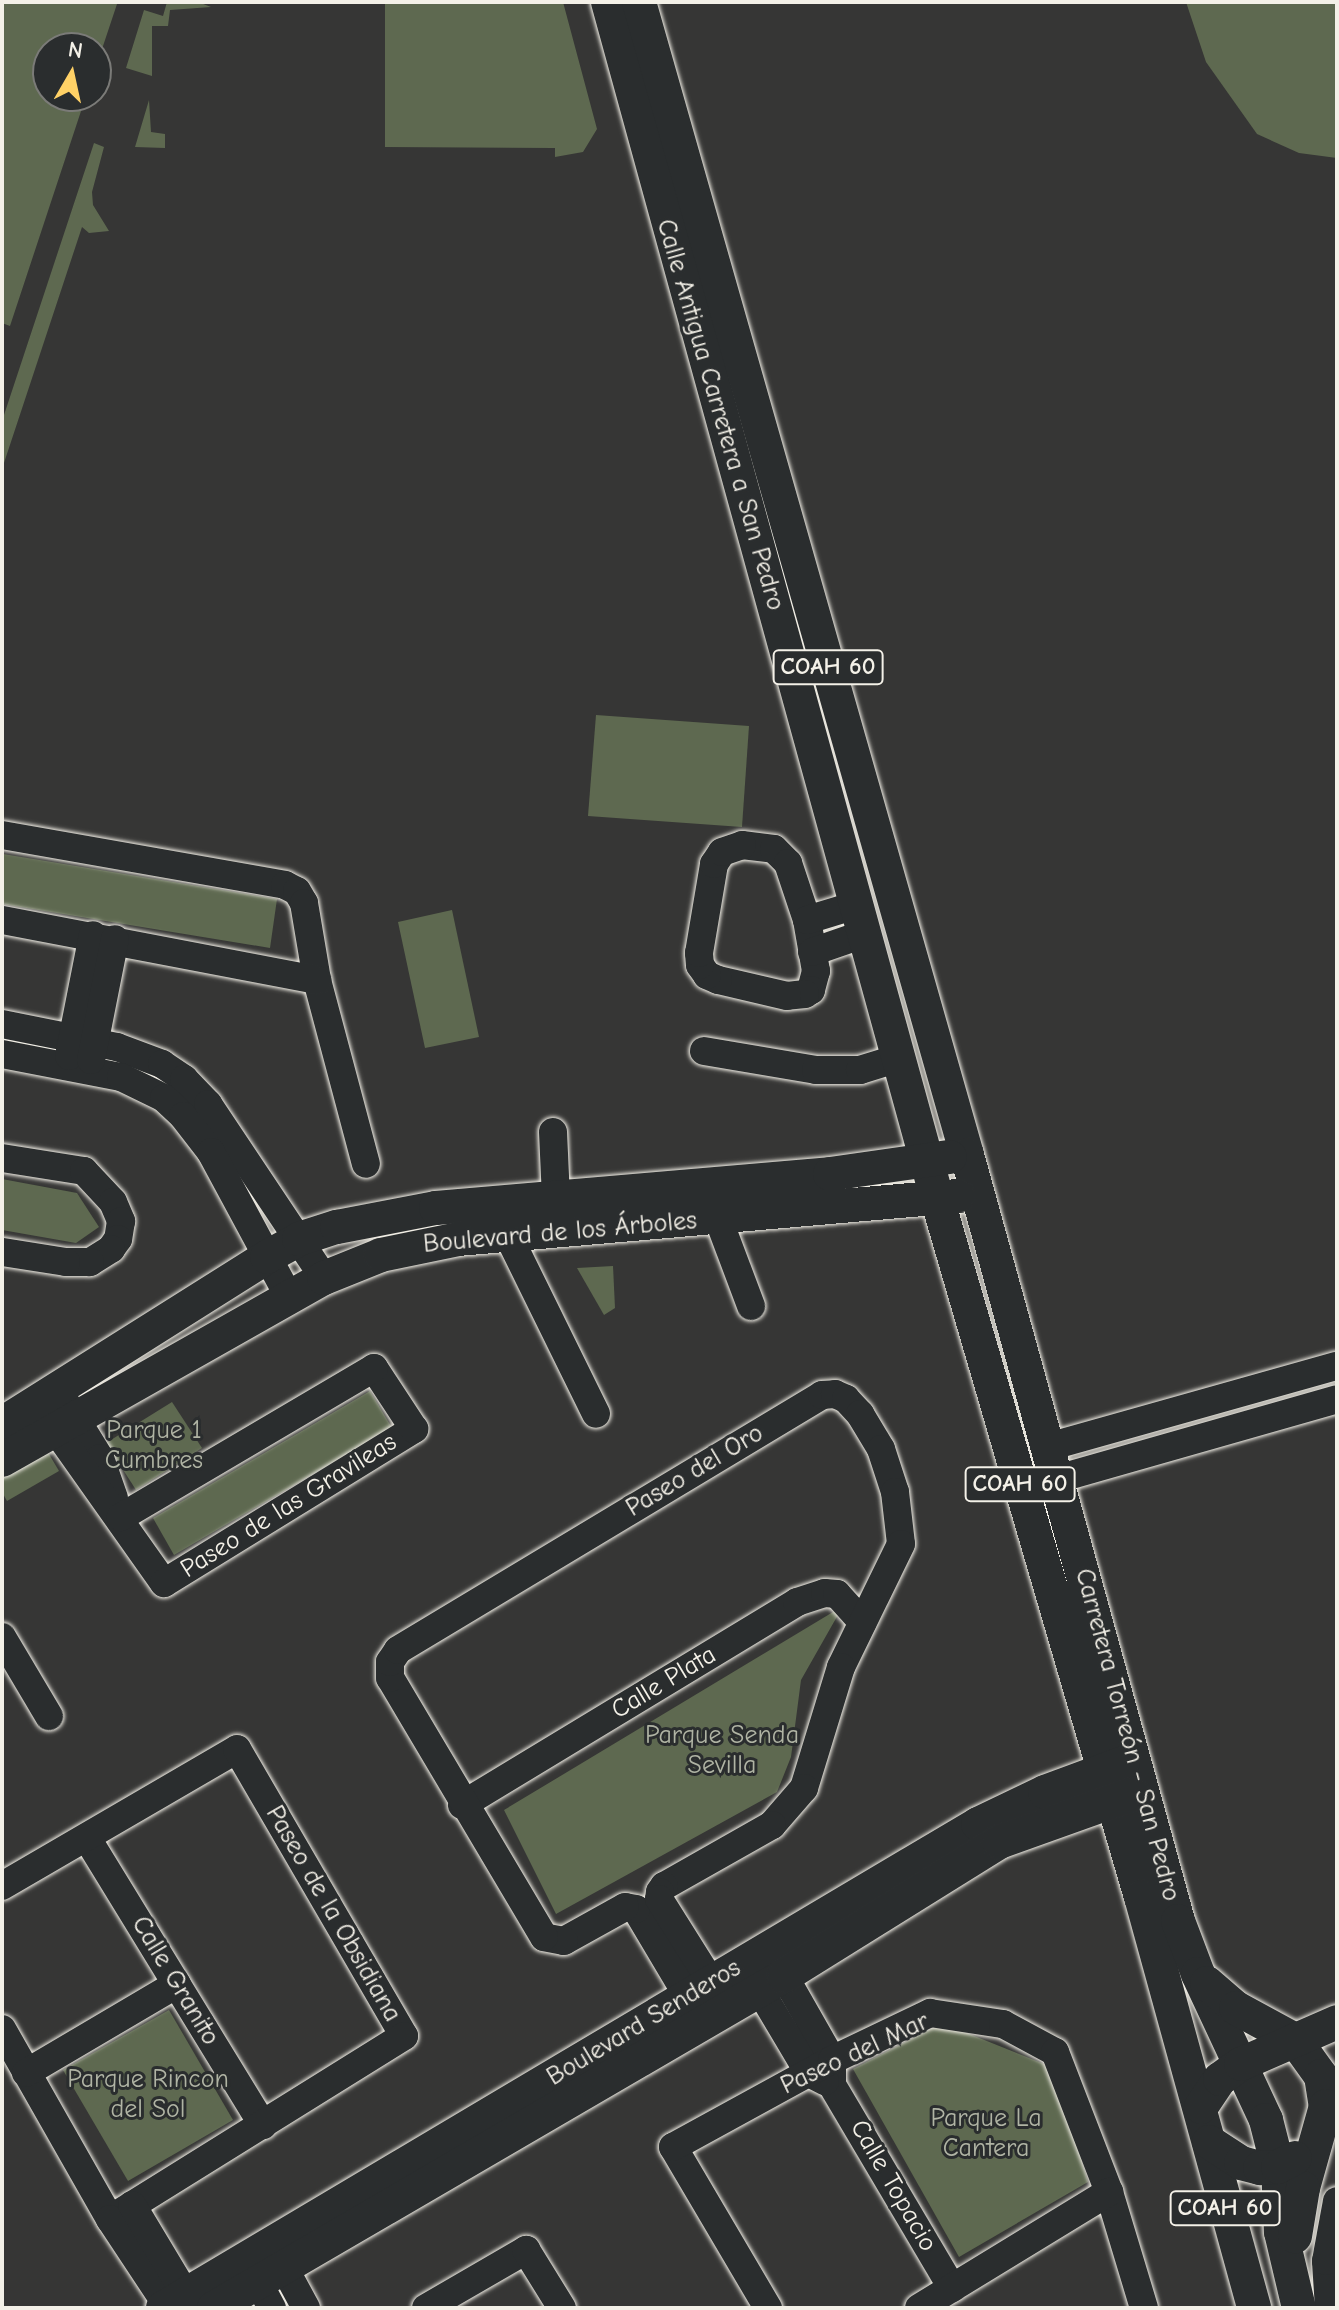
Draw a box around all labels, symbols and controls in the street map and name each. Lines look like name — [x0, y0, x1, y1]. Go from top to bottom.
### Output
north arrow — [32, 32, 112, 112]
text: N — [66, 36, 85, 64]
street label: Calle Antigua Carretera a San Pedro — [649, 216, 791, 614]
road number: COAH 60 — [772, 647, 884, 687]
street label: Boulevard de los Árboles — [422, 1205, 698, 1261]
park label: Parque 1 Cumbres — [105, 1415, 203, 1476]
street label: Paseo del Oro — [621, 1418, 769, 1524]
street label: Paseo de las Gravileas — [175, 1427, 403, 1585]
road number: COAH 60 — [964, 1464, 1076, 1504]
street label: Carretera Torreón - San Pedro — [1068, 1565, 1186, 1905]
street label: Calle Plata — [606, 1640, 722, 1726]
park label: Parque Senda Sevilla — [645, 1720, 799, 1782]
street label: Paseo de la Obsidiana — [258, 1800, 408, 2028]
street label: Calle Granito — [124, 1911, 226, 2051]
street label: Boulevard Senderos — [541, 1953, 747, 2093]
street label: Paseo del Mar — [776, 2006, 934, 2102]
park label: Parque Rincon del Sol — [67, 2064, 229, 2126]
park label: Parque La Cantera — [930, 2103, 1042, 2164]
street label: Calle Topacio — [843, 2115, 943, 2257]
road number: COAH 60 — [1169, 2188, 1281, 2228]

